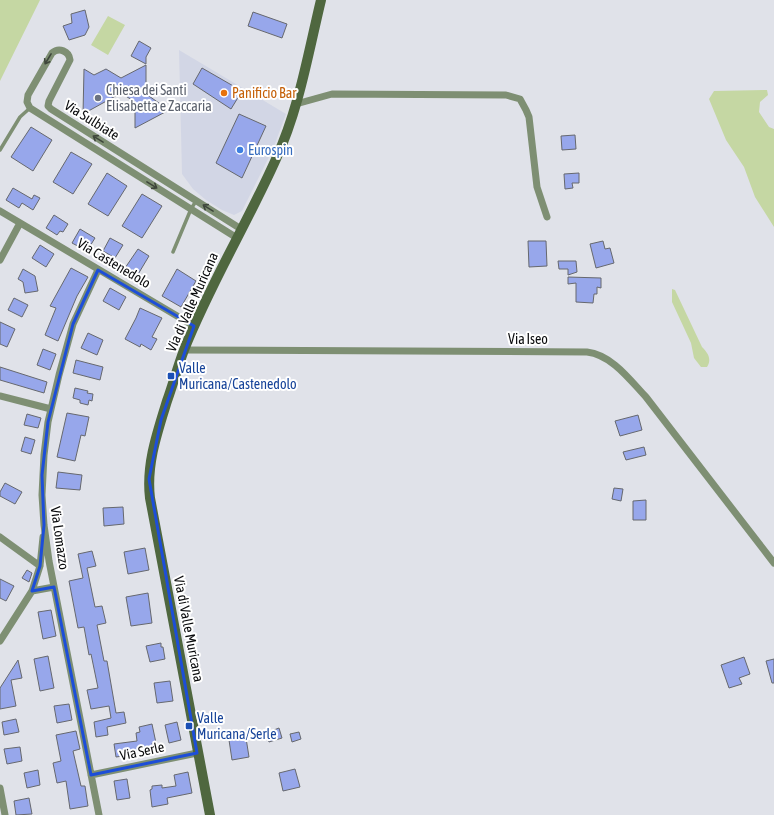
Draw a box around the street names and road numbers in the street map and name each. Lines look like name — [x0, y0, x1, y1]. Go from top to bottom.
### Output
street label: Via Sulbiate — [62, 97, 122, 143]
street label: Via Castenedolo — [74, 235, 154, 291]
street label: Via di Valle Muricana — [163, 250, 221, 354]
street label: Via Iseo — [508, 331, 548, 347]
street label: Via Lomazzo — [48, 505, 72, 571]
street label: Via di Valle Muricana — [171, 575, 207, 683]
street label: Via Serle — [118, 739, 166, 763]

